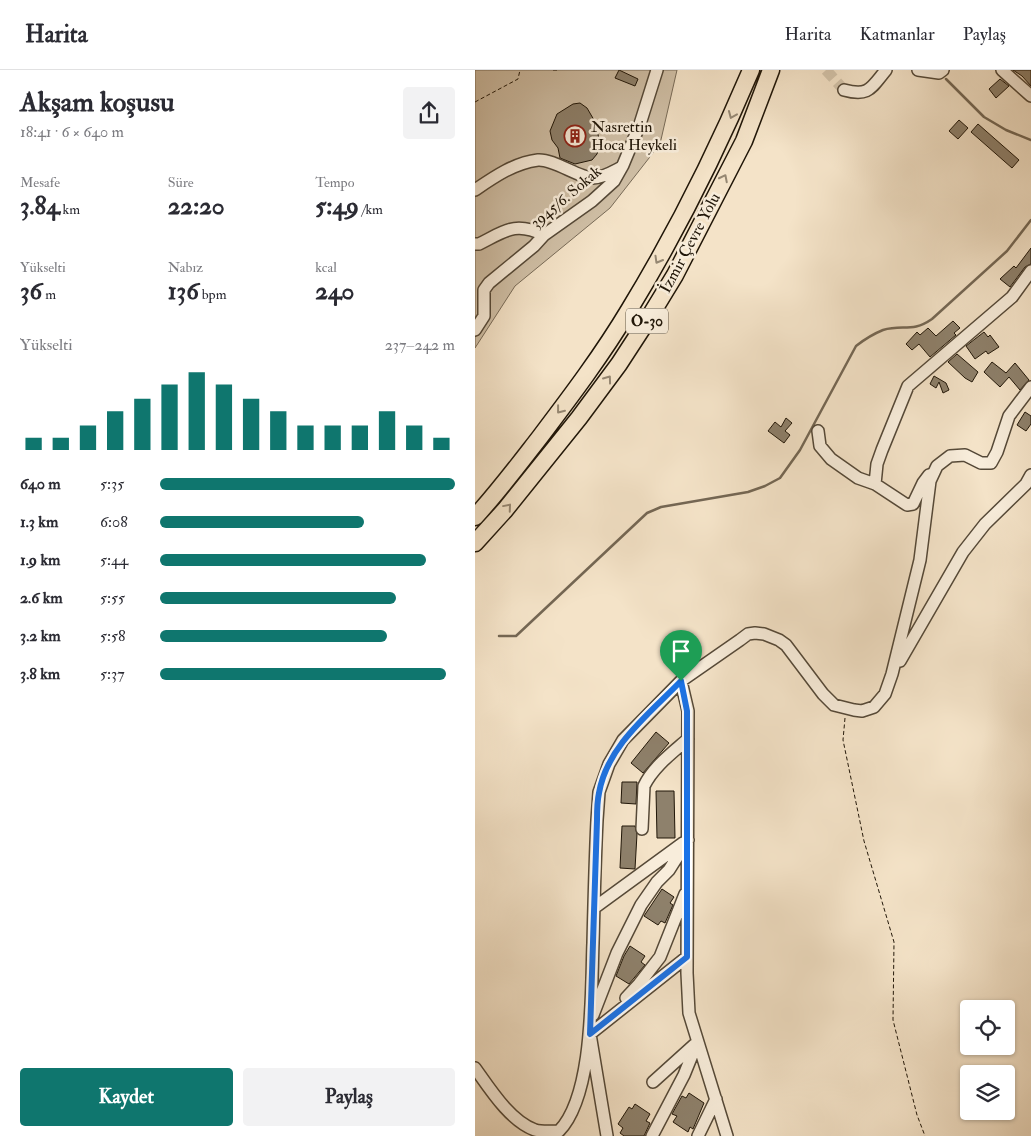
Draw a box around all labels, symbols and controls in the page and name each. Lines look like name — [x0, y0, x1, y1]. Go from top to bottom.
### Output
text: Harita — [25, 19, 88, 50]
text: Harita — [785, 23, 831, 46]
text: Katmanlar — [859, 23, 935, 46]
text: Paylaş — [963, 23, 1006, 46]
text: Akşam koşusu — [20, 85, 174, 120]
button: share — [403, 87, 455, 139]
one-way arrow — [727, 110, 738, 119]
place label: Nasrettin Hoca Heykeli — [591, 117, 677, 155]
text: 18:41 · 6 × 640 m — [20, 122, 124, 142]
building icon: Nasrettin Hoca Heykeli — [563, 124, 587, 148]
street label: 3945/6. Sokak — [526, 161, 606, 233]
text: Mesafe — [20, 174, 60, 191]
text: Süre — [168, 174, 194, 191]
text: Tempo — [315, 174, 354, 191]
one-way arrow — [718, 175, 728, 184]
street label: İzmir Çevre Yolu — [655, 189, 725, 297]
text: 3.84 — [20, 191, 60, 222]
text: 22:20 — [168, 191, 225, 222]
text: 5:49 — [315, 191, 359, 222]
text: km — [60, 201, 80, 218]
text: /km — [359, 201, 383, 218]
one-way arrow — [655, 254, 665, 263]
text: Yükselti — [20, 259, 66, 276]
text: Nabız — [168, 259, 203, 276]
text: kcal — [315, 259, 337, 276]
text: 36 — [20, 276, 42, 307]
text: 136 — [168, 276, 199, 307]
text: 240 — [315, 276, 354, 307]
text: m — [42, 286, 56, 303]
text: bpm — [199, 286, 227, 303]
road number: O-30 — [626, 308, 668, 334]
text: Yükselti — [20, 335, 72, 355]
text: 237–242 m — [385, 335, 455, 355]
one-way arrow — [602, 375, 611, 385]
one-way arrow — [558, 404, 566, 413]
text: 640 m — [20, 474, 61, 494]
text: 5:35 — [100, 474, 124, 494]
one-way arrow — [502, 504, 510, 513]
text: 1.3 km — [20, 512, 58, 532]
text: 6:08 — [100, 512, 128, 532]
text: 1.9 km — [20, 550, 60, 570]
text: 5:44 — [100, 550, 128, 570]
text: 2.6 km — [20, 588, 63, 608]
text: 5:55 — [100, 588, 125, 608]
text: 3.2 km — [20, 626, 61, 646]
text: 5:58 — [100, 626, 126, 646]
pin — [660, 630, 702, 681]
icon: arrive — [667, 637, 695, 665]
text: 3.8 km — [20, 664, 60, 684]
text: 5:37 — [100, 664, 124, 684]
map controls — [960, 1000, 1015, 1120]
button: locate — [960, 1000, 1015, 1055]
button: layers — [960, 1065, 1015, 1120]
button: Kaydet — [20, 1068, 233, 1126]
button: Paylaş — [243, 1068, 455, 1126]

